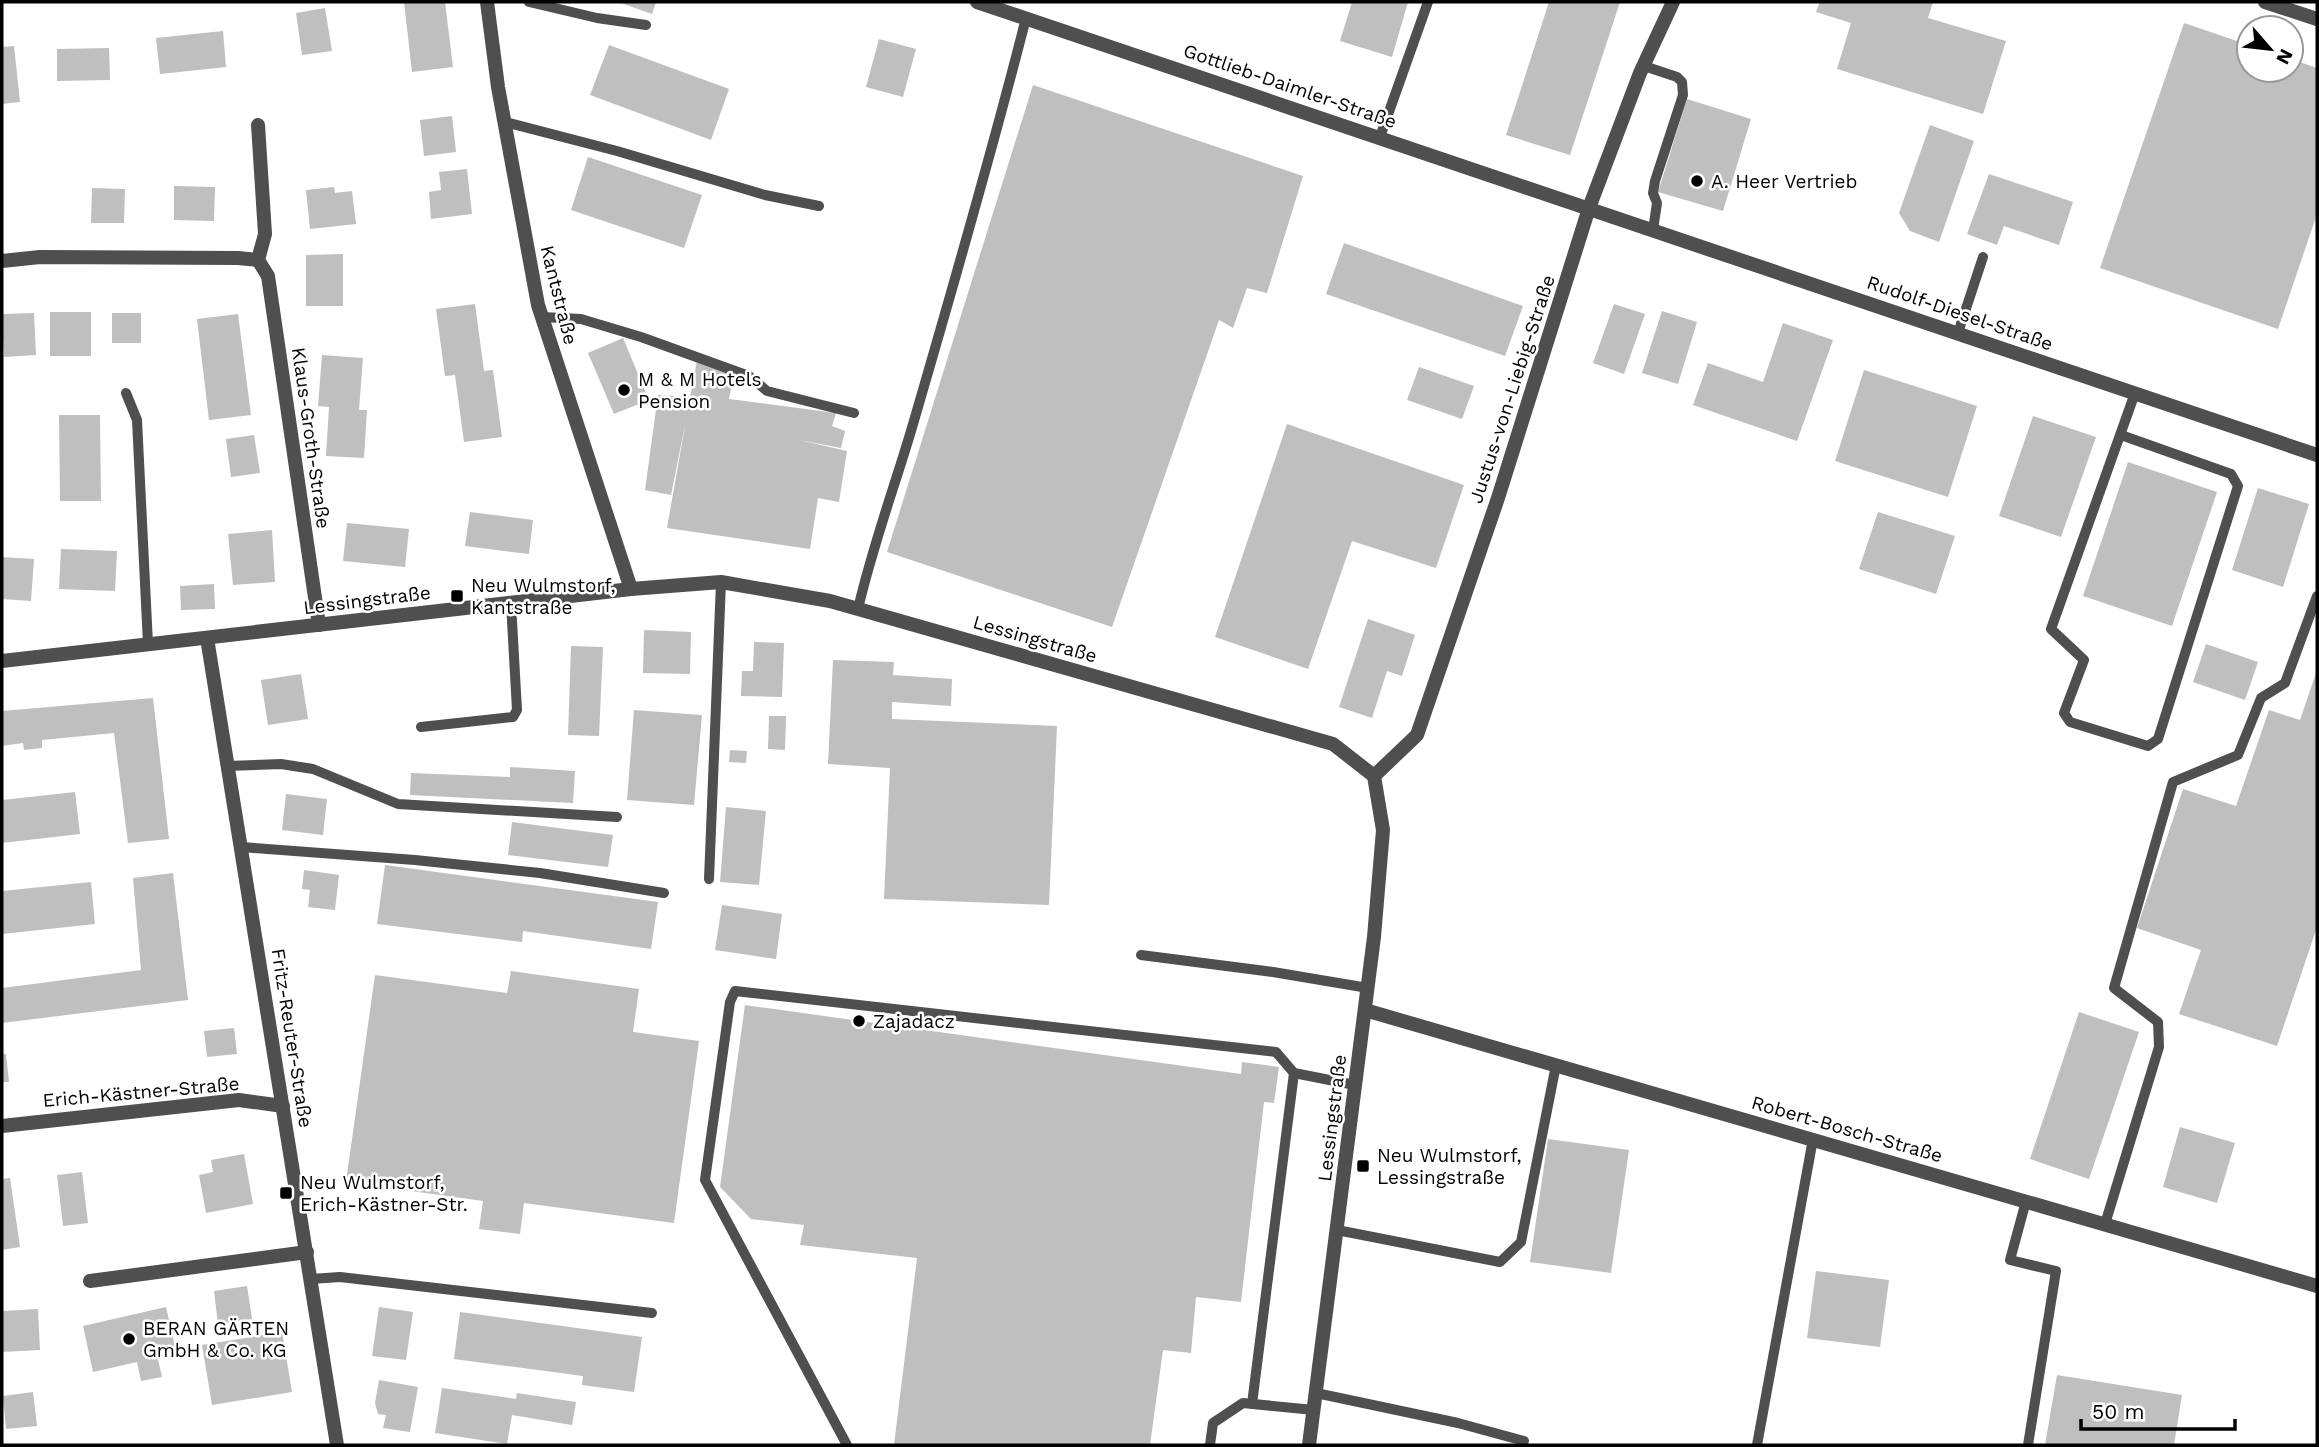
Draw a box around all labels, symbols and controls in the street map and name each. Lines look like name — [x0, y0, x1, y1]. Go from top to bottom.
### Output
north arrow — [2235, 14, 2305, 84]
street label: Gottlieb-Daimler-Straße — [1180, 39, 1400, 133]
text: N — [2271, 45, 2298, 68]
place label: A. Heer Vertrieb — [1711, 170, 1857, 193]
marker: A. Heer Vertrieb — [1689, 173, 1705, 189]
street label: Kantstraße — [536, 243, 582, 347]
street label: Rudolf-Diesel-Straße — [1864, 270, 2056, 356]
street label: Justus-von-Liebig-Straße — [1464, 272, 1560, 506]
street label: Klaus-Groth-Straße — [287, 346, 335, 530]
place label: M & M Hotels Pension — [638, 368, 762, 413]
marker: M & M Hotels Pension — [616, 382, 632, 398]
place label: Neu Wulmstorf, Kantstraße — [471, 574, 616, 619]
street label: Lessingstraße — [302, 581, 432, 619]
marker: Neu Wulmstorf, Kantstraße — [449, 588, 465, 604]
street label: Lessingstraße — [970, 610, 1100, 668]
street label: Fritz-Reuter-Straße — [266, 947, 318, 1129]
place label: Zajadacz — [873, 1010, 955, 1033]
marker: Zajadacz — [851, 1013, 867, 1029]
street label: Lessingstraße — [1313, 1053, 1351, 1183]
street label: Erich-Kästner-Straße — [42, 1072, 240, 1112]
street label: Robert-Bosch-Straße — [1749, 1091, 1945, 1167]
place label: Neu Wulmstorf, Lessingstraße — [1377, 1144, 1522, 1189]
marker: Neu Wulmstorf, Lessingstraße — [1355, 1158, 1371, 1174]
place label: Neu Wulmstorf, Erich-Kästner-Str. — [300, 1171, 468, 1216]
marker: Neu Wulmstorf, Erich-Kästner-Str. — [278, 1185, 294, 1201]
place label: BERAN GÄRTEN GmbH & Co. KG — [143, 1317, 289, 1362]
marker: BERAN GÄRTEN GmbH & Co. KG — [121, 1331, 137, 1347]
scale bar — [2081, 1388, 2235, 1432]
text: 50 m — [2092, 1399, 2144, 1424]

